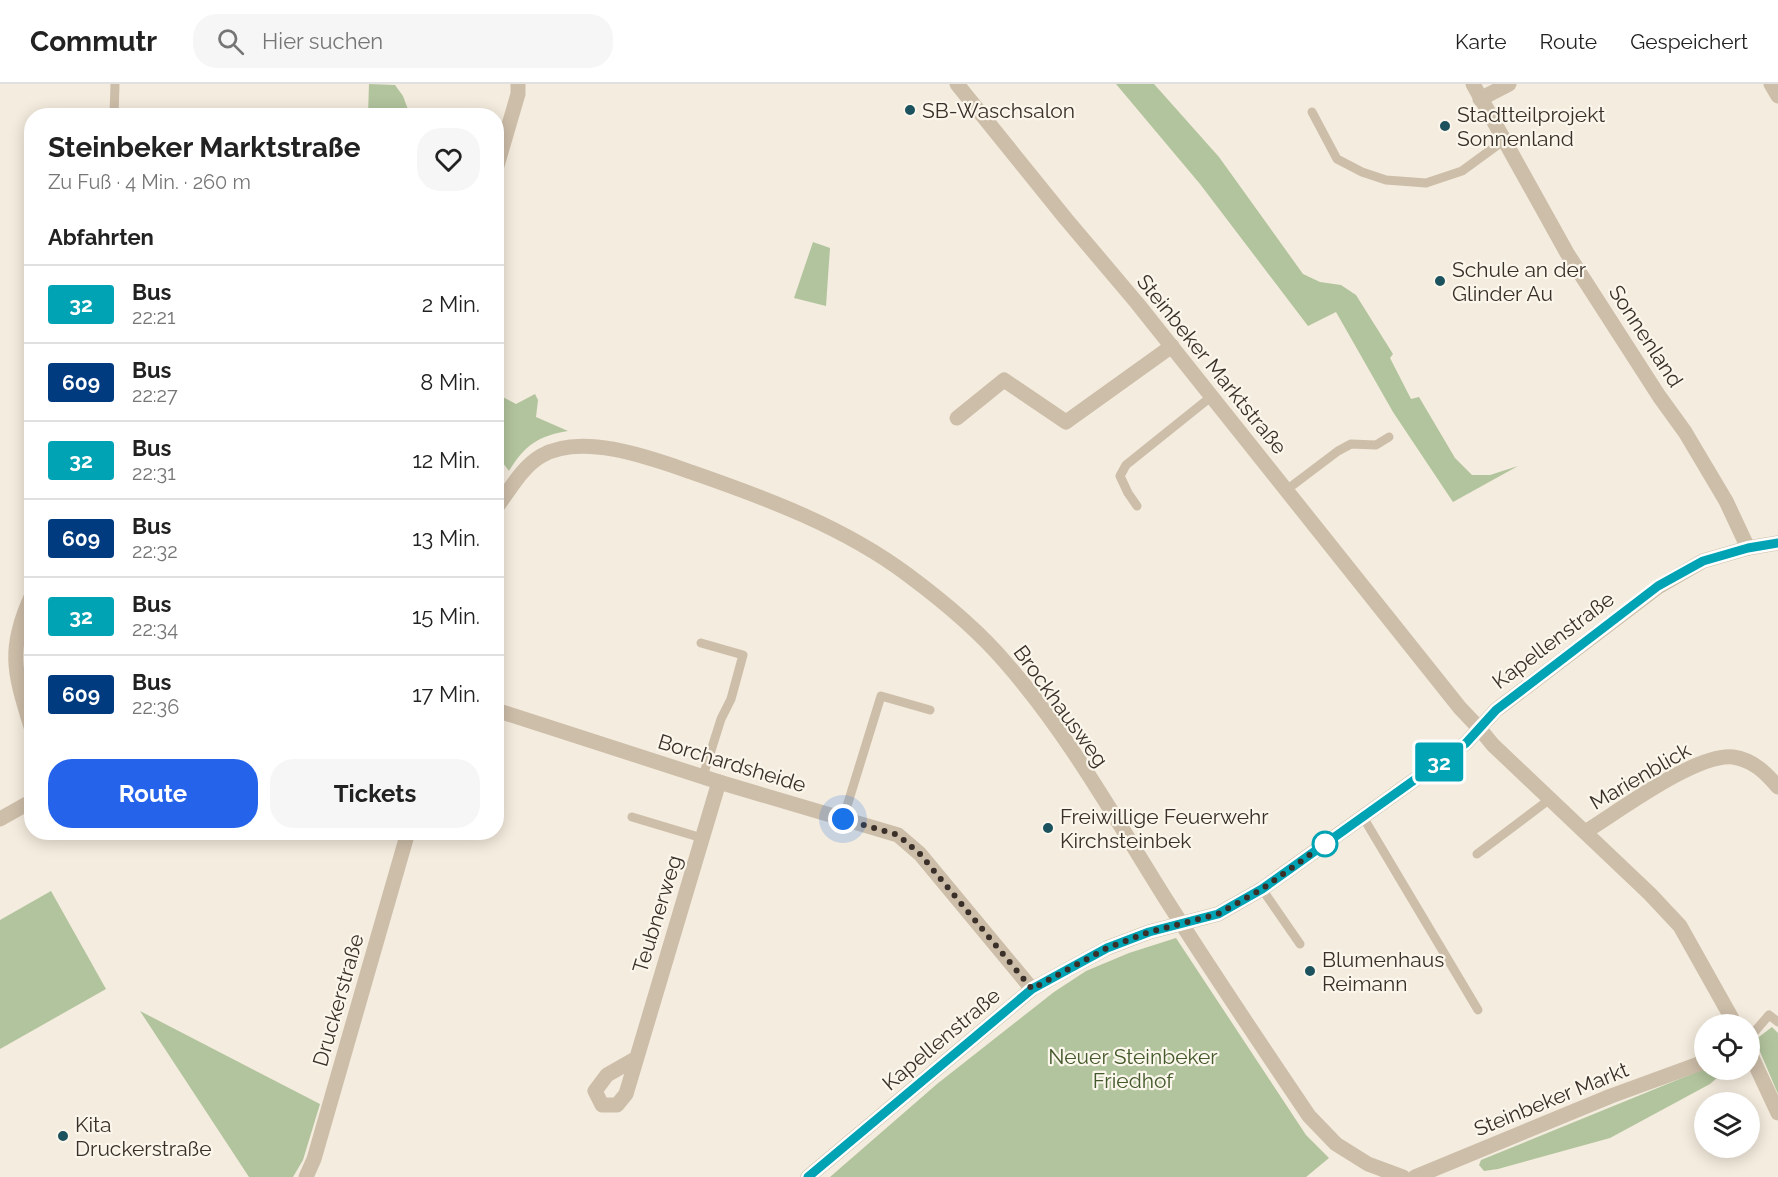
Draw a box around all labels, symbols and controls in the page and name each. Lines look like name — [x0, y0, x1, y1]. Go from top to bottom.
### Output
search box — [193, 14, 613, 68]
text: Commutr — [30, 25, 157, 58]
icon: search — [214, 25, 247, 58]
text: Hier suchen — [262, 28, 383, 54]
text: Karte — [1455, 29, 1507, 54]
text: Route — [1540, 29, 1597, 54]
text: Gespeichert — [1630, 29, 1748, 54]
place label: SB-Waschsalon — [922, 98, 1075, 123]
place label: Stadtteilprojekt Sonnenland — [1457, 102, 1605, 151]
marker: SB-Waschsalon — [903, 103, 917, 117]
marker: Stadtteilprojekt Sonnenland — [1438, 119, 1452, 133]
button: heart — [417, 128, 480, 191]
text: Steinbeker Marktstraße — [48, 131, 360, 164]
text: Zu Fuß · 4 Min. · 260 m — [48, 170, 251, 194]
text: Abfahrten — [48, 224, 154, 250]
place label: Schule an der Glinder Au — [1452, 257, 1587, 306]
street label: Steinbeker Marktstraße — [1132, 269, 1292, 459]
marker: Schule an der Glinder Au — [1433, 274, 1447, 288]
text: Bus — [132, 279, 171, 305]
street label: Sonnenland — [1604, 280, 1688, 392]
text: 2 Min. — [422, 291, 480, 317]
text: 32 — [69, 292, 93, 317]
text: 22:21 — [132, 305, 176, 329]
text: Bus — [132, 357, 171, 383]
text: 8 Min. — [420, 369, 480, 395]
text: 609 — [62, 370, 100, 395]
text: 22:27 — [132, 383, 178, 407]
text: Bus — [132, 435, 171, 461]
text: 12 Min. — [412, 447, 480, 473]
text: 32 — [69, 448, 93, 473]
text: 22:31 — [132, 461, 176, 485]
text: Bus — [132, 513, 171, 539]
text: 13 Min. — [412, 525, 480, 551]
text: 609 — [62, 526, 100, 551]
text: 22:32 — [132, 539, 178, 563]
street label: Kapellenstraße — [1487, 586, 1619, 694]
text: Bus — [132, 591, 171, 617]
text: 15 Min. — [412, 603, 480, 629]
text: 32 — [69, 604, 93, 629]
text: 22:34 — [132, 617, 178, 641]
street label: Brockhausweg — [1008, 640, 1114, 772]
text: Bus — [132, 669, 171, 695]
text: 17 Min. — [412, 681, 480, 707]
text: 609 — [62, 682, 100, 707]
text: 22:36 — [132, 695, 179, 719]
street label: Borchardsheide — [655, 729, 809, 797]
street label: Marienblick — [1585, 737, 1695, 815]
line badge: 32 — [1412, 742, 1466, 782]
text: 32 — [1427, 750, 1451, 775]
button: Route — [48, 759, 258, 828]
button: Tickets — [270, 759, 480, 828]
your location — [828, 804, 858, 834]
place label: Freiwillige Feuerwehr Kirchsteinbek — [1060, 804, 1269, 853]
marker: Freiwillige Feuerwehr Kirchsteinbek — [1041, 821, 1055, 835]
unlabelled marker — [1312, 831, 1338, 857]
street label: Teubnerweg — [627, 852, 687, 976]
street label: Druckerstraße — [307, 931, 369, 1069]
place label: Blumenhaus Reimann — [1322, 947, 1444, 996]
marker: Blumenhaus Reimann — [1303, 964, 1317, 978]
street label: Kapellenstraße — [877, 982, 1005, 1096]
map controls — [1694, 1014, 1760, 1158]
button: locate — [1694, 1014, 1760, 1080]
park label: Neuer Steinbeker Friedhof — [1048, 1044, 1218, 1093]
street label: Steinbeker Markt — [1470, 1057, 1632, 1141]
button: layers — [1694, 1092, 1760, 1158]
place label: Kita Druckerstraße — [75, 1112, 212, 1161]
marker: Kita Druckerstraße — [56, 1129, 70, 1143]

